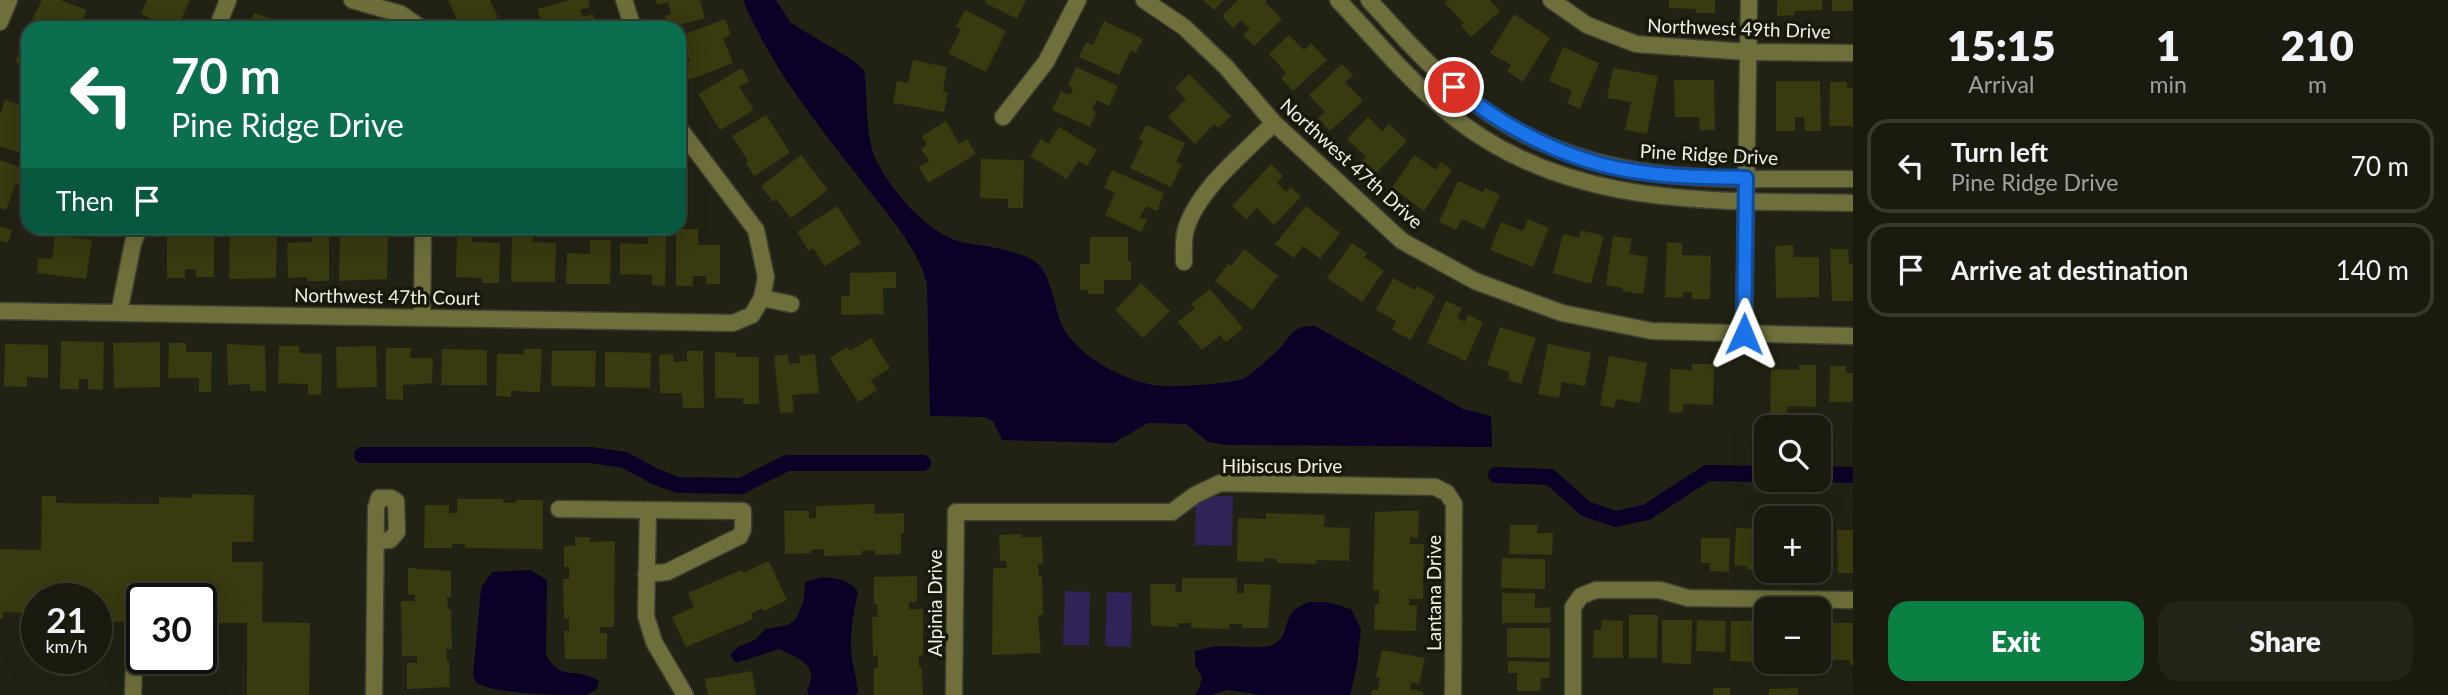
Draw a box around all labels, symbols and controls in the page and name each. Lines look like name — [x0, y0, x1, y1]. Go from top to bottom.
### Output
street label: Northwest 49th Drive — [1647, 13, 1831, 43]
text: 15:15 — [1947, 20, 2056, 70]
text: 1 — [2156, 20, 2180, 70]
text: 210 — [2281, 20, 2354, 70]
text: 70 m — [171, 46, 281, 104]
icon: left — [56, 49, 147, 140]
pin — [1424, 57, 1484, 117]
icon: arrive — [1435, 68, 1473, 106]
text: Arrival — [1968, 70, 2034, 98]
text: min — [2150, 70, 2187, 98]
text: m — [2308, 70, 2327, 98]
street label: Northwest 47th Drive — [1276, 93, 1428, 233]
text: Pine Ridge Drive — [171, 105, 404, 144]
text: Turn left — [1951, 136, 2048, 168]
street label: Pine Ridge Drive — [1639, 139, 1779, 169]
icon: left — [1892, 147, 1930, 185]
text: 70 m — [2351, 150, 2409, 182]
text: Pine Ridge Drive — [1951, 168, 2118, 196]
icon: arrive — [128, 182, 166, 220]
text: Then — [56, 185, 114, 217]
icon: arrive — [1892, 251, 1930, 289]
text: Arrive at destination — [1951, 254, 2188, 286]
text: 140 m — [2336, 254, 2409, 286]
street label: Northwest 47th Court — [294, 283, 480, 309]
position arrow — [1707, 297, 1781, 371]
map controls — [1754, 415, 1831, 674]
button: search — [1754, 415, 1831, 492]
street label: Hibiscus Drive — [1222, 454, 1342, 477]
button: + — [1754, 506, 1831, 583]
street label: Lantana Drive — [1422, 535, 1445, 651]
street label: Alpinia Drive — [923, 549, 946, 657]
speed limit sign: 30 — [126, 583, 217, 674]
button: − — [1754, 597, 1831, 674]
text: 21 — [46, 598, 87, 640]
button: Exit — [1888, 601, 2144, 681]
button: Share — [2158, 601, 2413, 681]
text: km/h — [45, 635, 88, 657]

